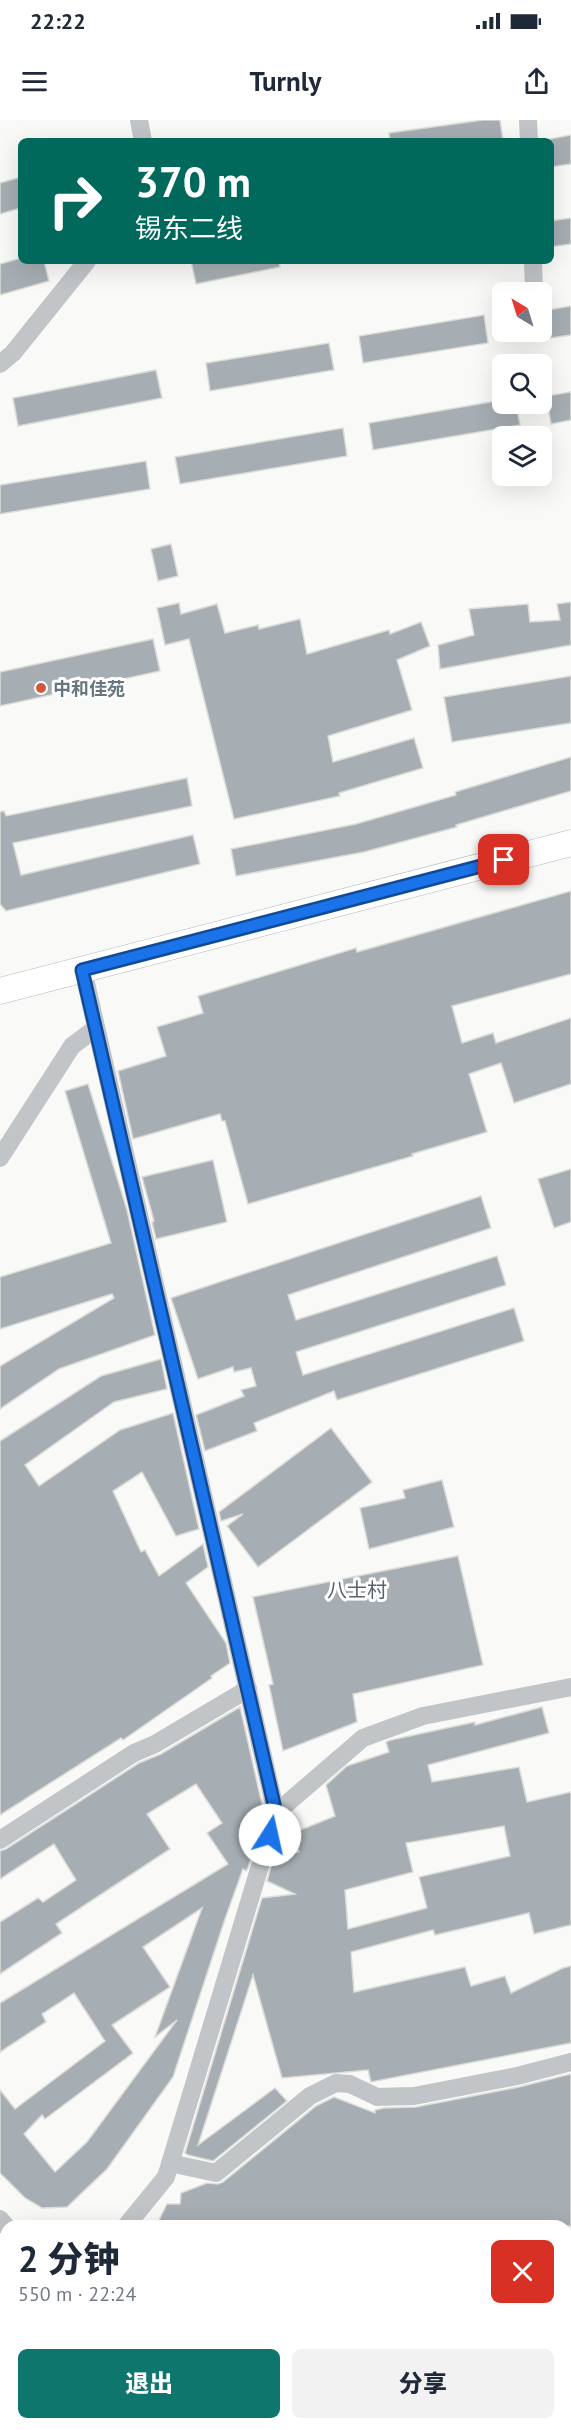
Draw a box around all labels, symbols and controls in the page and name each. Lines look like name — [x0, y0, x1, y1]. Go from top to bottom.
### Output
text: 22:22 — [30, 7, 86, 35]
text: Turnly — [249, 64, 322, 98]
icon: menu — [18, 65, 51, 98]
icon: share — [520, 65, 553, 98]
text: 370 m — [135, 154, 251, 209]
icon: right — [36, 162, 114, 240]
text: 锡东二线 — [135, 211, 243, 245]
north arrow — [492, 282, 552, 342]
map controls — [492, 282, 552, 486]
button: search — [492, 354, 552, 414]
button: layers — [492, 426, 552, 486]
place label: 中和佳苑 — [53, 677, 125, 700]
marker: 中和佳苑 — [34, 681, 48, 695]
pin — [478, 834, 529, 885]
icon: arrive — [487, 843, 520, 876]
district label: 八士村 — [327, 1577, 387, 1603]
position arrow — [238, 1803, 302, 1867]
text: 2 分钟 — [18, 2235, 120, 2282]
button: close — [491, 2240, 554, 2303]
text: 550 m · 22:24 — [18, 2281, 136, 2307]
button: 退出 — [18, 2349, 280, 2418]
button: 分享 — [292, 2349, 554, 2418]

